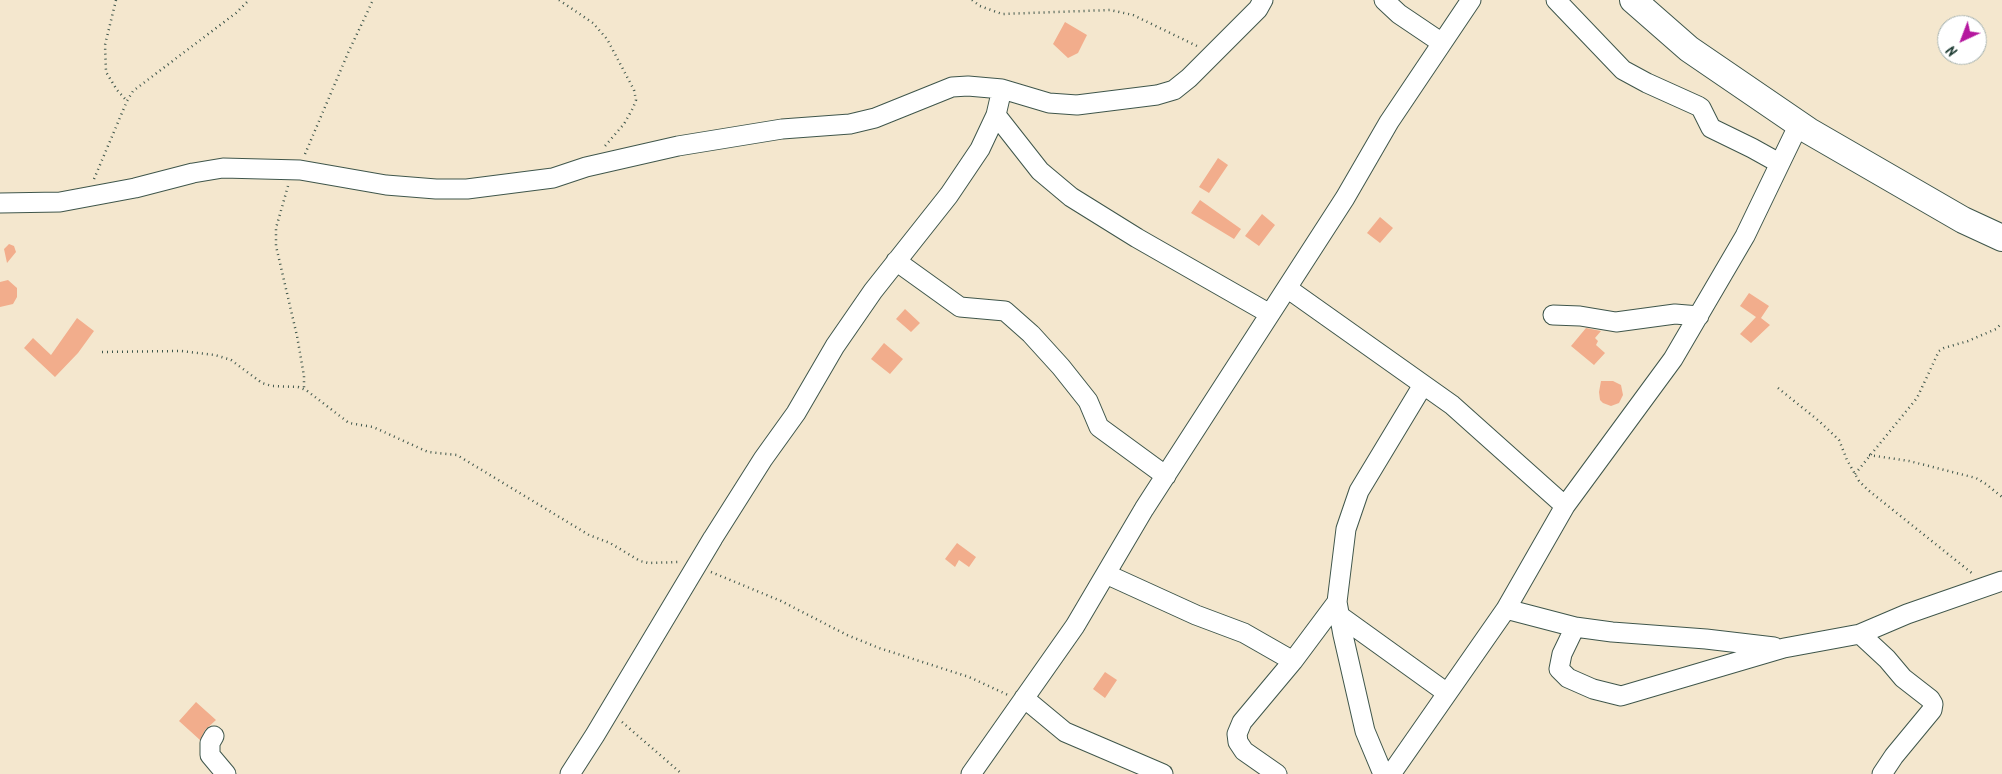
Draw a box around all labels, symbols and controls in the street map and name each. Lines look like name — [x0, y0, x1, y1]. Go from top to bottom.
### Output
north arrow — [1937, 15, 1987, 65]
text: N — [1942, 39, 1963, 61]

